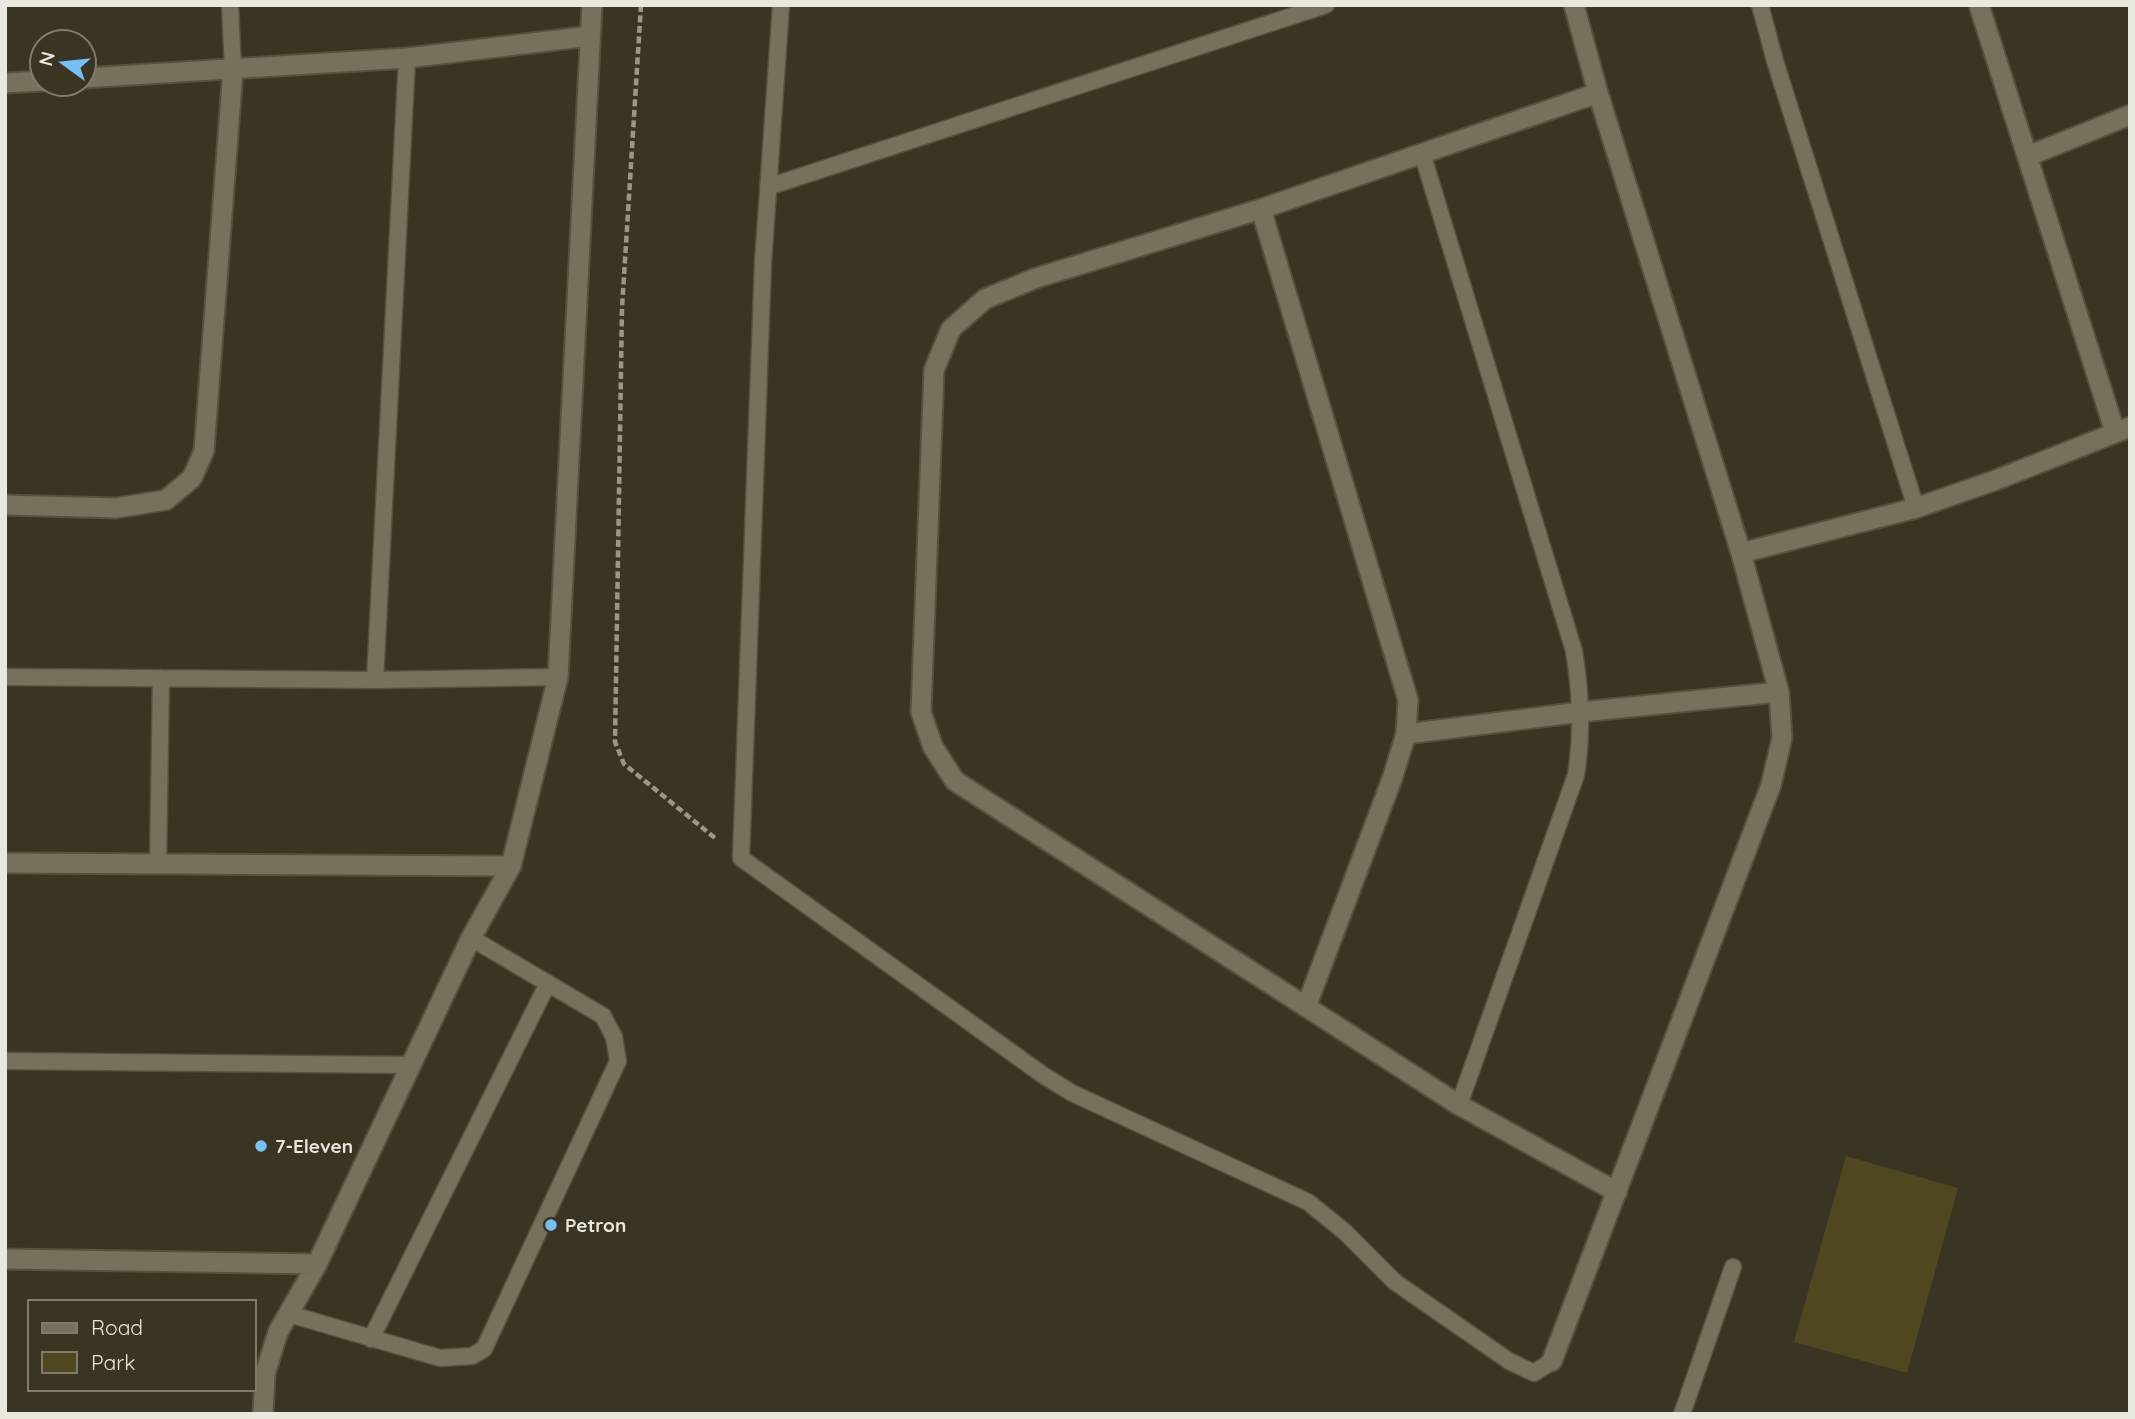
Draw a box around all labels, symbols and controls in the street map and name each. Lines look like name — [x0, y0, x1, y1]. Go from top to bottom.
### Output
north arrow — [28, 28, 98, 98]
text: N — [33, 49, 60, 68]
place label: 7-Eleven — [275, 1134, 353, 1158]
marker: 7-Eleven — [253, 1138, 269, 1154]
place label: Petron — [565, 1213, 626, 1237]
marker: Petron — [543, 1217, 559, 1233]
legend — [28, 1300, 256, 1391]
text: Road — [91, 1314, 143, 1340]
text: Park — [91, 1349, 135, 1375]

